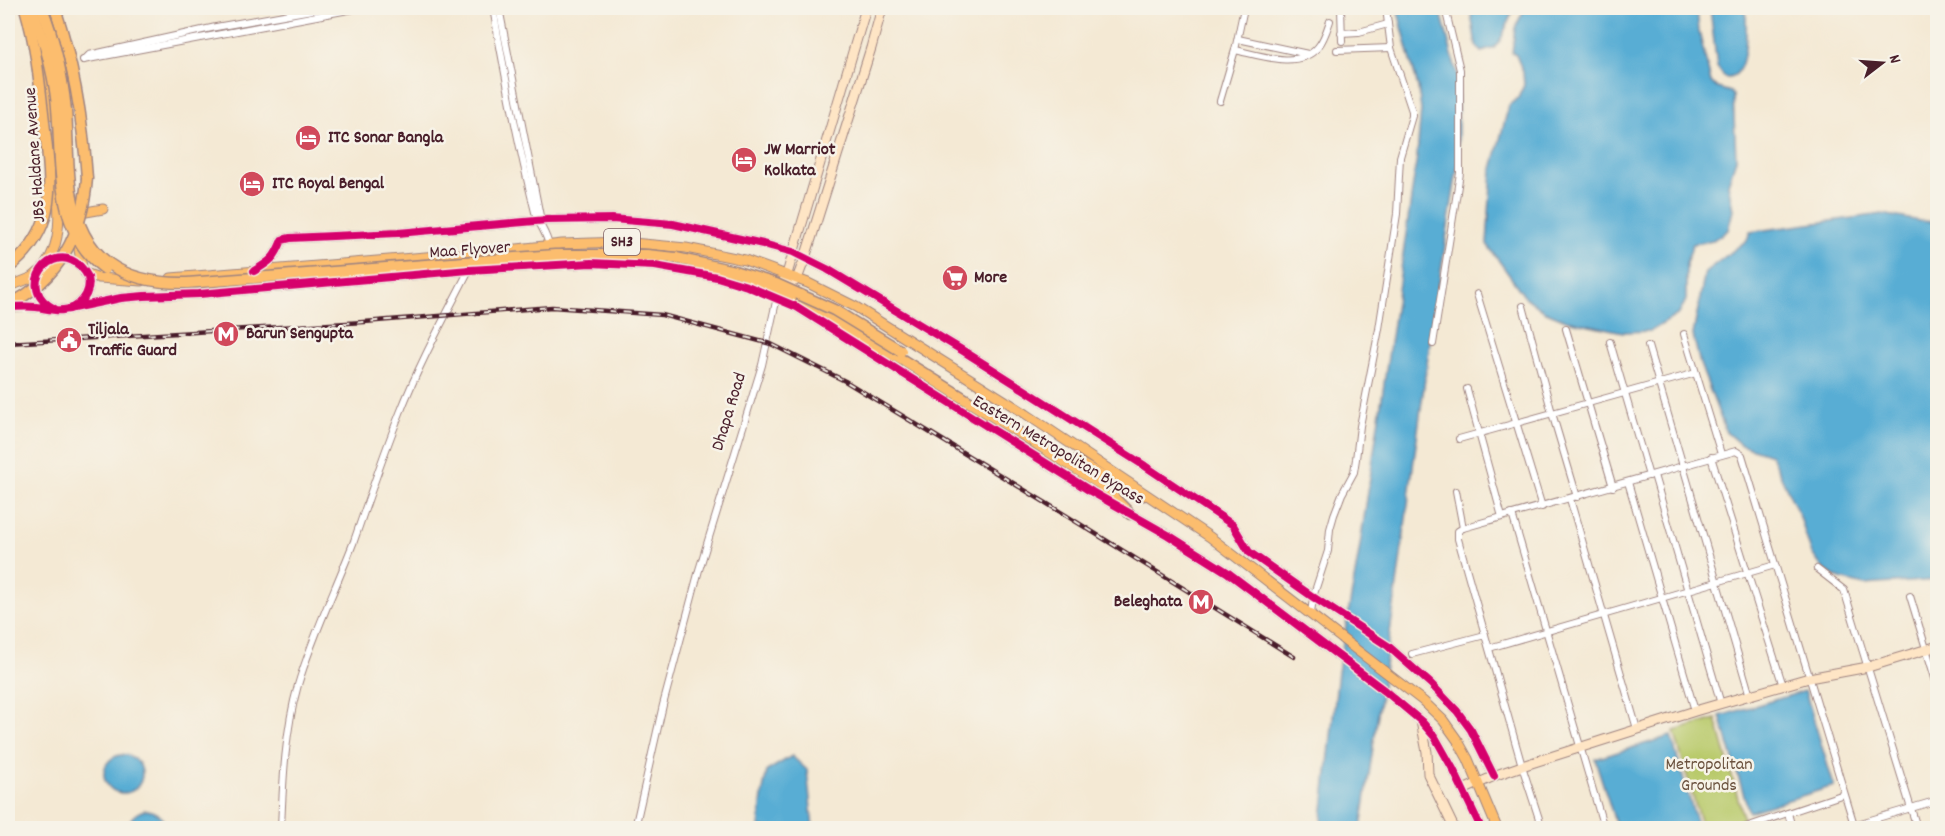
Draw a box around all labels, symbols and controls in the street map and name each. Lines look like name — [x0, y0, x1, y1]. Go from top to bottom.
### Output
north arrow — [1852, 33, 1912, 93]
text: N — [1882, 52, 1906, 67]
street label: JBS Haldane Avenue — [19, 86, 53, 223]
hotel icon: ITC Sonar Bangla — [293, 123, 323, 153]
place label: ITC Sonar Bangla — [328, 126, 444, 151]
place label: JW Marriot Kolkata — [764, 138, 836, 184]
hotel icon: JW Marriot Kolkata — [729, 145, 759, 175]
hotel icon: ITC Royal Bengal — [237, 169, 267, 199]
place label: ITC Royal Bengal — [272, 172, 385, 197]
road number: SH3 — [604, 229, 640, 255]
street label: Maa Flyover — [429, 236, 512, 266]
supermarket icon: More — [940, 263, 970, 293]
place label: More — [974, 266, 1007, 291]
place label: Tiljala Traffic Guard — [88, 318, 177, 364]
metro station icon: Barun Sengupta — [211, 319, 241, 349]
place label: Barun Sengupta — [246, 322, 354, 347]
public building icon: Tiljala Traffic Guard — [54, 325, 84, 355]
street label: Dhapa Road — [706, 370, 754, 454]
street label: Eastern Metropolitan Bypass — [967, 390, 1149, 512]
metro station icon: Beleghata — [1186, 587, 1216, 617]
place label: Beleghata — [1114, 590, 1183, 615]
park label: Metropolitan Grounds — [1665, 753, 1753, 799]

